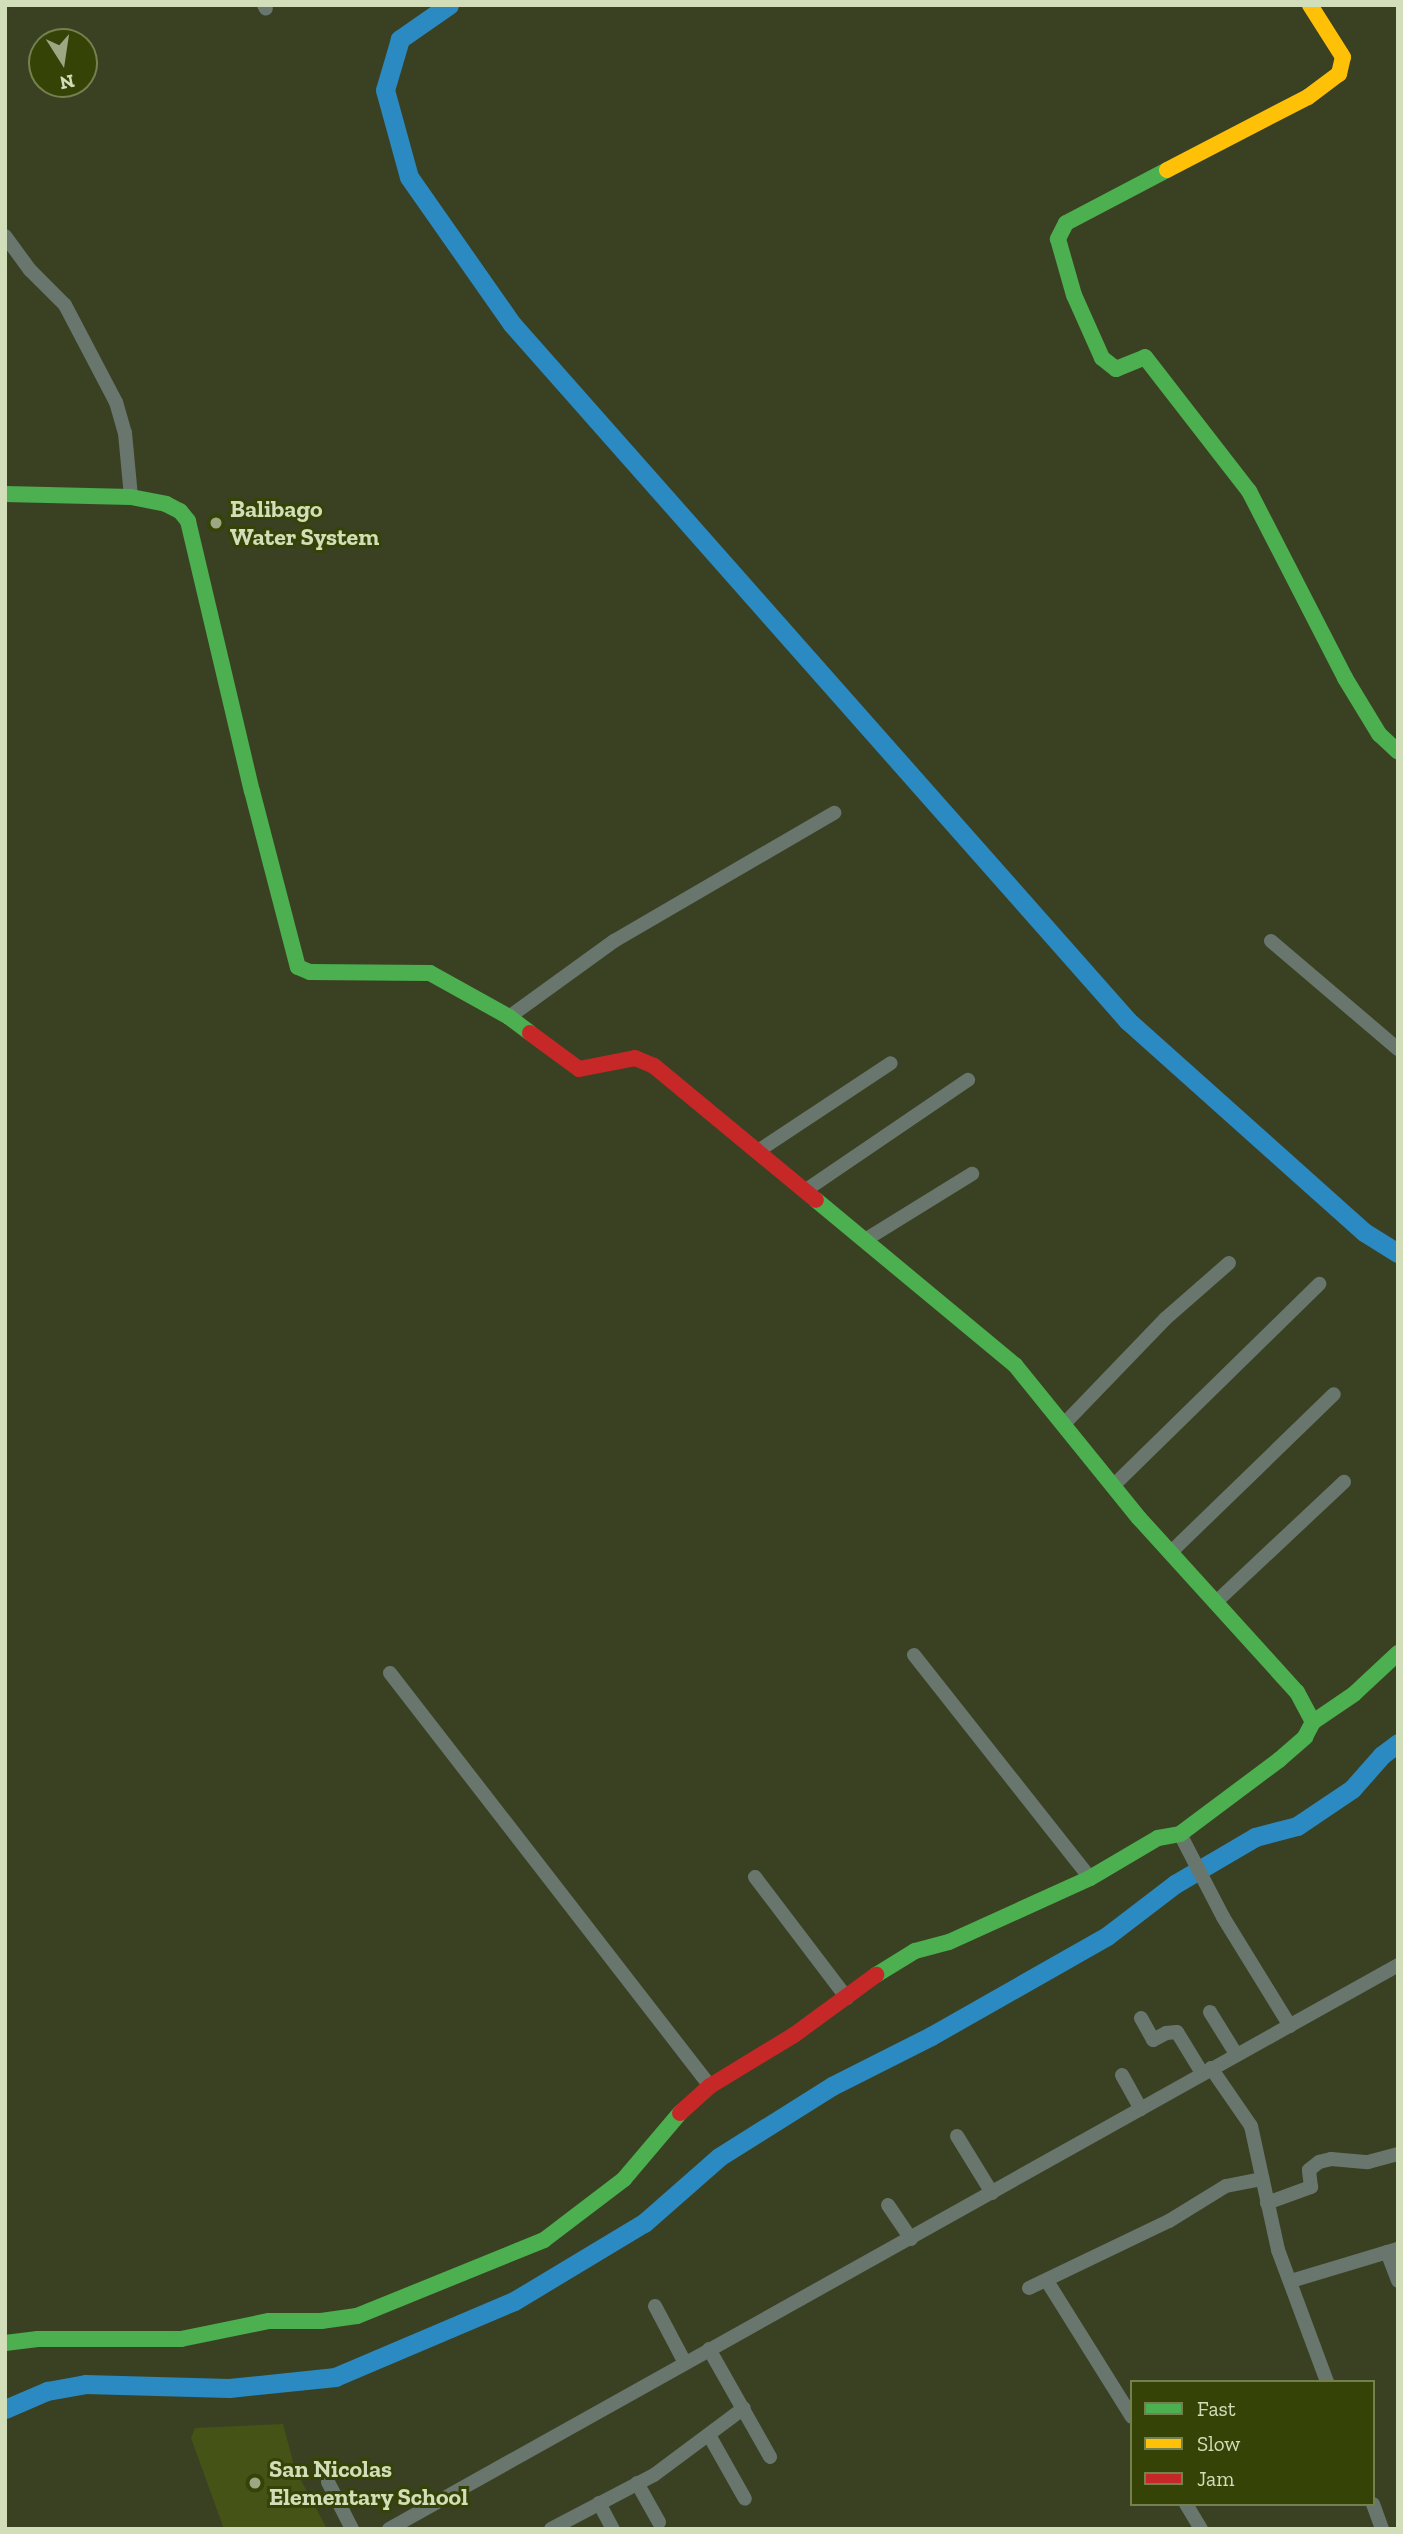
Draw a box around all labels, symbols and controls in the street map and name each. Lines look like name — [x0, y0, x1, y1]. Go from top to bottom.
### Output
north arrow — [28, 28, 98, 98]
text: N — [58, 69, 77, 95]
place label: Balibago Water System — [230, 495, 380, 551]
marker: Balibago Water System — [208, 515, 224, 531]
legend — [1130, 2380, 1375, 2506]
text: Fast — [1197, 2396, 1236, 2421]
text: Slow — [1197, 2431, 1240, 2456]
place label: San Nicolas Elementary School — [269, 2455, 469, 2511]
text: Jam — [1197, 2466, 1234, 2491]
marker: San Nicolas Elementary School — [247, 2475, 263, 2491]

